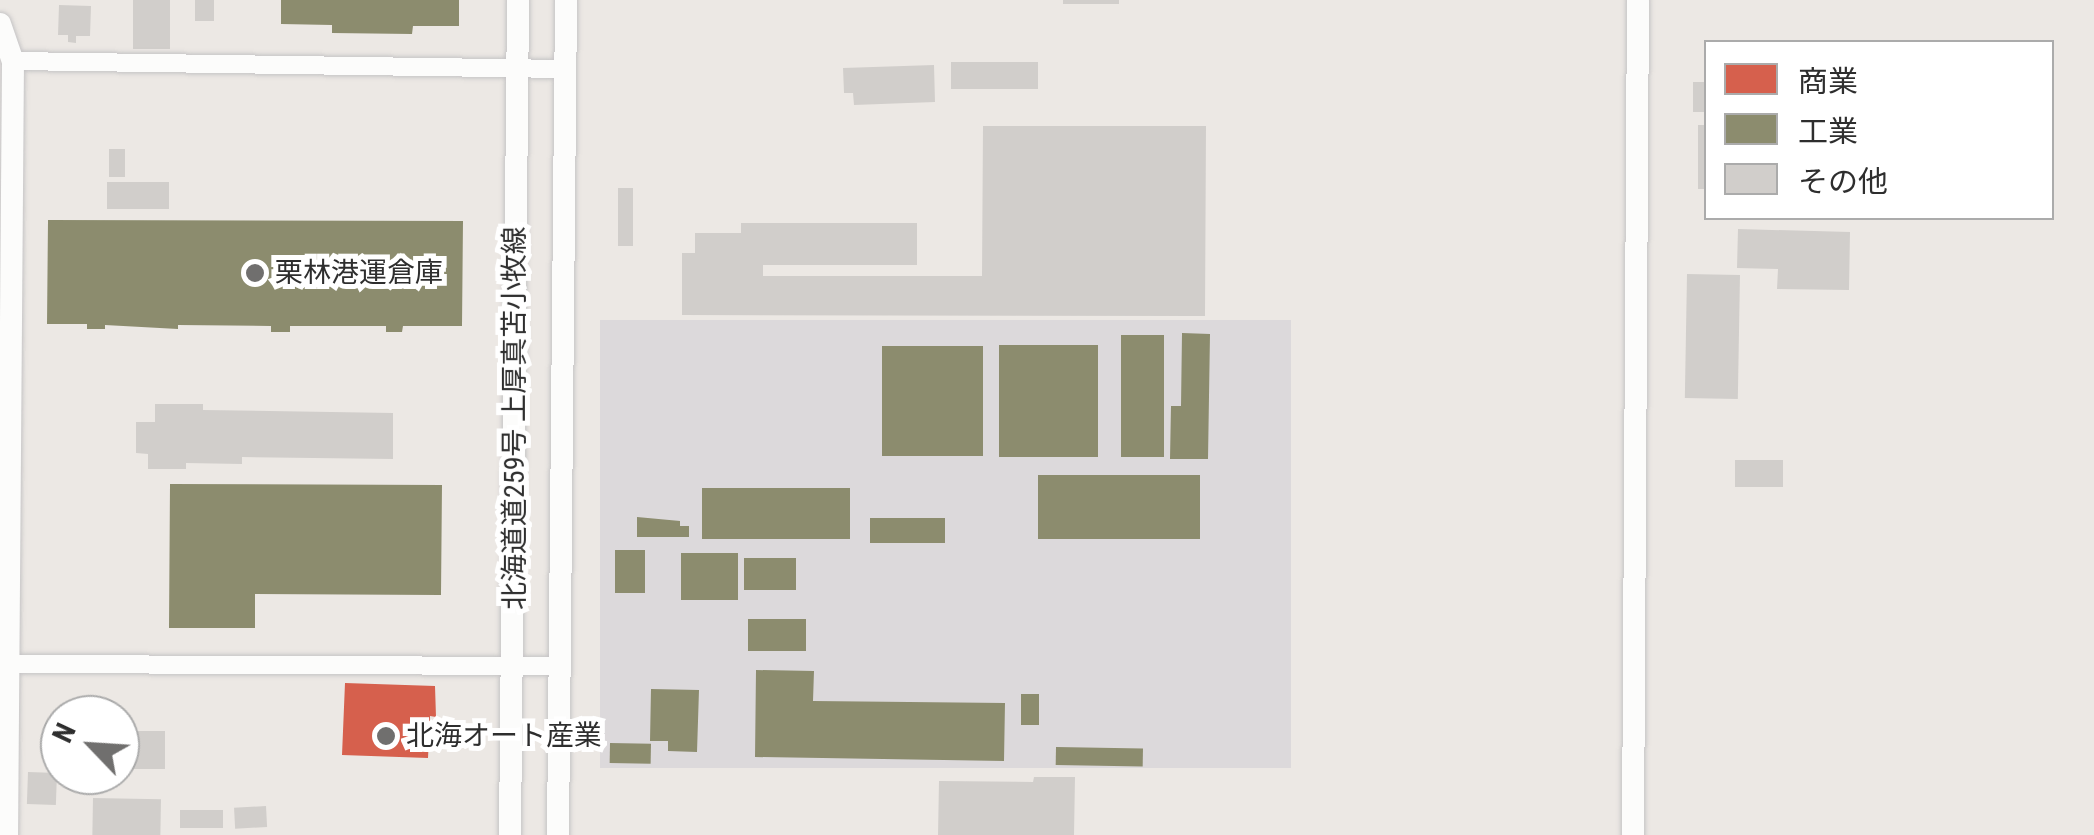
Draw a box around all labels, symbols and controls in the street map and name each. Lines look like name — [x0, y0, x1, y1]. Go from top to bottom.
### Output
legend — [1704, 40, 2054, 220]
text: 商業 — [1798, 64, 1858, 99]
text: 工業 — [1798, 114, 1858, 149]
text: その他 — [1798, 164, 1888, 199]
street label: 北海道道259号 上厚真苫小牧線 — [498, 226, 532, 610]
place label: 栗林港運倉庫 — [275, 256, 443, 290]
marker: 栗林港運倉庫 — [244, 262, 266, 284]
north arrow — [40, 695, 140, 795]
text: N — [46, 718, 83, 748]
place label: 北海オート産業 — [406, 719, 602, 753]
marker: 北海オート産業 — [375, 725, 397, 747]

